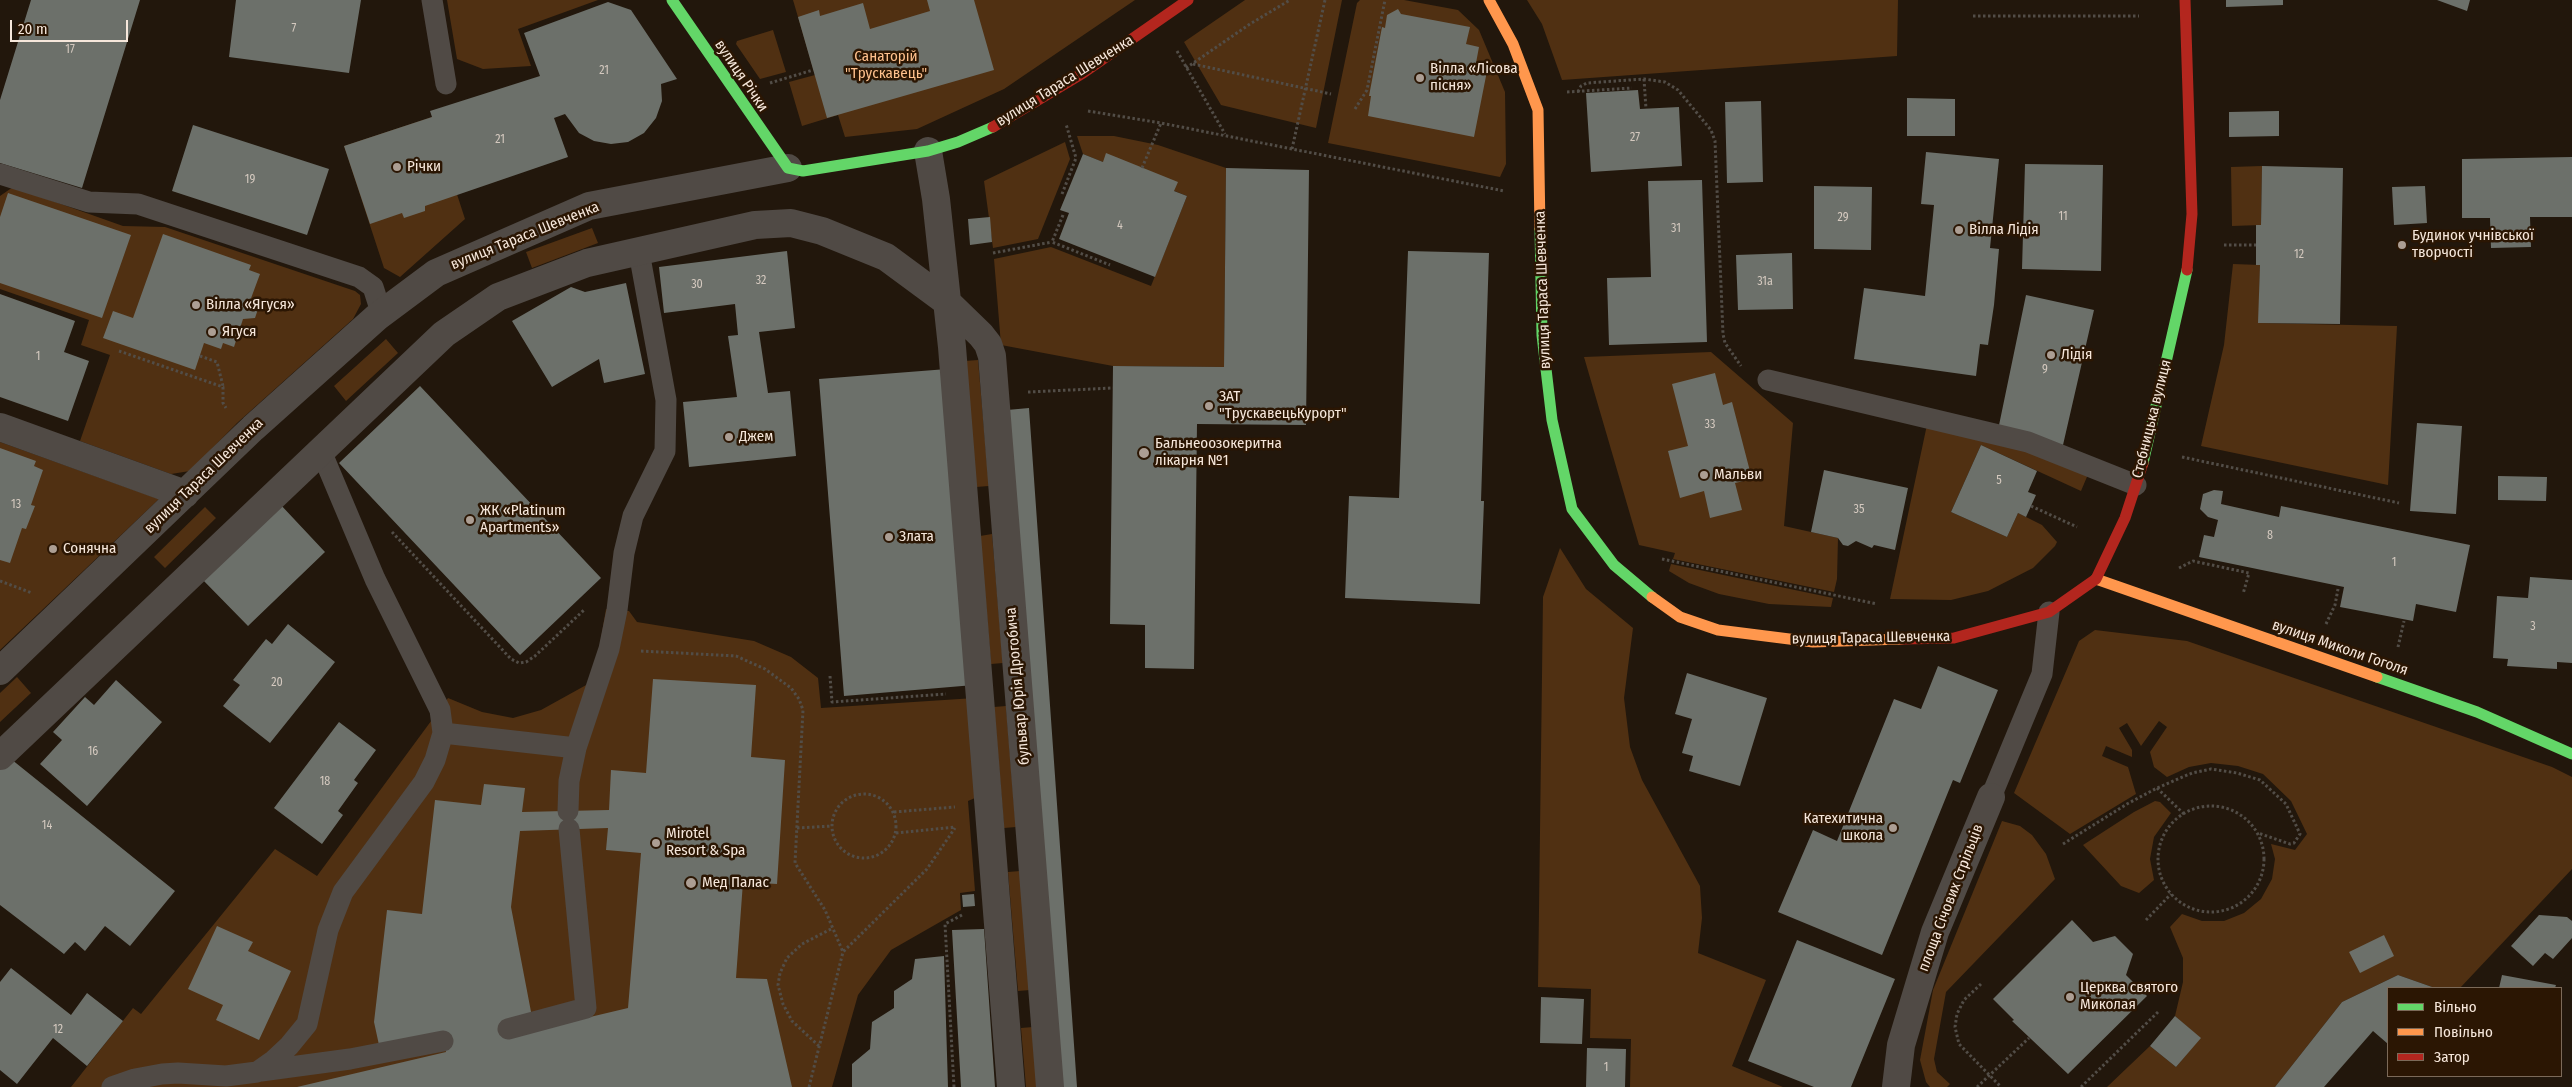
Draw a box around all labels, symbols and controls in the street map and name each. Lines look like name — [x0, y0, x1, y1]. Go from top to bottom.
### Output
scale bar — [12, 10, 130, 42]
text: 20 m — [18, 20, 48, 38]
house number: 7 — [292, 22, 296, 36]
street label: вулиця Тараса Шевченка — [993, 31, 1137, 131]
street label: вулиця Річки — [710, 37, 772, 115]
house number: 17 — [65, 43, 75, 57]
park label: Санаторій "Трускавець" — [845, 48, 927, 83]
place label: Вілла «Лісова пісня» — [1430, 60, 1518, 95]
house number: 21 — [599, 64, 609, 78]
marker: Вілла «Лісова пісня» — [1414, 72, 1426, 84]
house number: 27 — [1630, 131, 1640, 145]
house number: 21 — [495, 133, 505, 147]
place label: Річки — [407, 158, 441, 176]
marker: Річки — [391, 161, 403, 173]
house number: 19 — [245, 173, 255, 187]
street label: вулиця Тараса Шевченка — [448, 198, 602, 274]
house number: 11 — [2058, 210, 2068, 224]
street label: вулиця Тараса Шевченка — [1531, 211, 1555, 369]
house number: 29 — [1837, 211, 1849, 225]
house number: 4 — [1117, 219, 1123, 233]
place label: Вілла Лідія — [1969, 221, 2039, 239]
house number: 31 — [1671, 222, 1681, 236]
marker: Вілла Лідія — [1953, 224, 1965, 236]
place label: Будинок учнівської творчості — [2412, 227, 2534, 262]
marker: Будинок учнівської творчості — [2396, 239, 2408, 251]
house number: 12 — [2294, 248, 2304, 262]
house number: 32 — [756, 274, 766, 288]
house number: 31а — [1757, 275, 1773, 289]
house number: 30 — [691, 278, 703, 292]
place label: Вілла «Ягуся» — [206, 296, 295, 314]
marker: Вілла «Ягуся» — [190, 299, 202, 311]
place label: Ягуся — [222, 323, 257, 341]
marker: Ягуся — [206, 326, 218, 338]
place label: Лідія — [2061, 346, 2092, 364]
marker: Лідія — [2045, 349, 2057, 361]
house number: 1 — [36, 350, 40, 364]
street label: Стебницька вулиця — [2129, 358, 2175, 480]
house number: 9 — [2042, 363, 2048, 377]
place label: ЗАТ "ТрускавецьКурорт" — [1219, 388, 1347, 423]
marker: ЗАТ "ТрускавецьКурорт" — [1203, 400, 1215, 412]
street label: вулиця Тараса Шевченка — [141, 414, 267, 538]
house number: 33 — [1705, 418, 1715, 432]
place label: Джем — [739, 428, 773, 446]
marker: Джем — [723, 431, 735, 443]
place label: Бальнеоозокеритна лікарня №1 — [1155, 435, 1282, 470]
marker: Бальнеоозокеритна лікарня №1 — [1137, 446, 1151, 460]
place label: Мальви — [1714, 466, 1762, 484]
marker: Мальви — [1698, 469, 1710, 481]
house number: 5 — [1996, 474, 2002, 488]
house number: 13 — [11, 498, 21, 512]
place label: ЖК «Platinum Apartments» — [480, 502, 566, 537]
house number: 35 — [1854, 503, 1864, 517]
marker: ЖК «Platinum Apartments» — [464, 514, 476, 526]
place label: Злата — [899, 528, 934, 546]
house number: 8 — [2267, 529, 2273, 543]
marker: Злата — [883, 531, 895, 543]
place label: Сонячна — [63, 540, 116, 558]
marker: Сонячна — [47, 543, 59, 555]
house number: 1 — [2392, 556, 2396, 570]
street label: бульвар Юрія Дрогобича — [1002, 606, 1034, 766]
street label: вулиця Миколи Гоголя — [2270, 616, 2410, 680]
house number: 3 — [2530, 620, 2536, 634]
street label: вулиця Тараса Шевченка — [1792, 628, 1950, 648]
house number: 20 — [271, 676, 283, 690]
house number: 16 — [88, 745, 98, 759]
house number: 18 — [320, 775, 330, 789]
place label: Катехитична школа — [1804, 810, 1883, 845]
house number: 14 — [42, 819, 52, 833]
marker: Катехитична школа — [1887, 822, 1899, 834]
street label: площа Січових Стрільців — [1915, 822, 1987, 974]
place label: Mirotel Resort & Spa — [666, 825, 745, 860]
marker: Mirotel Resort & Spa — [650, 837, 662, 849]
place label: Мед Палас — [702, 874, 769, 892]
marker: Мед Палас — [684, 876, 698, 890]
place label: Церква святого Миколая — [2080, 979, 2178, 1014]
legend — [2387, 987, 2562, 1077]
marker: Церква святого Миколая — [2064, 991, 2076, 1003]
text: Вільно — [2434, 998, 2477, 1016]
house number: 12 — [53, 1023, 63, 1037]
text: Повільно — [2434, 1023, 2493, 1041]
text: Затор — [2434, 1048, 2470, 1066]
house number: 1 — [1604, 1061, 1608, 1075]

